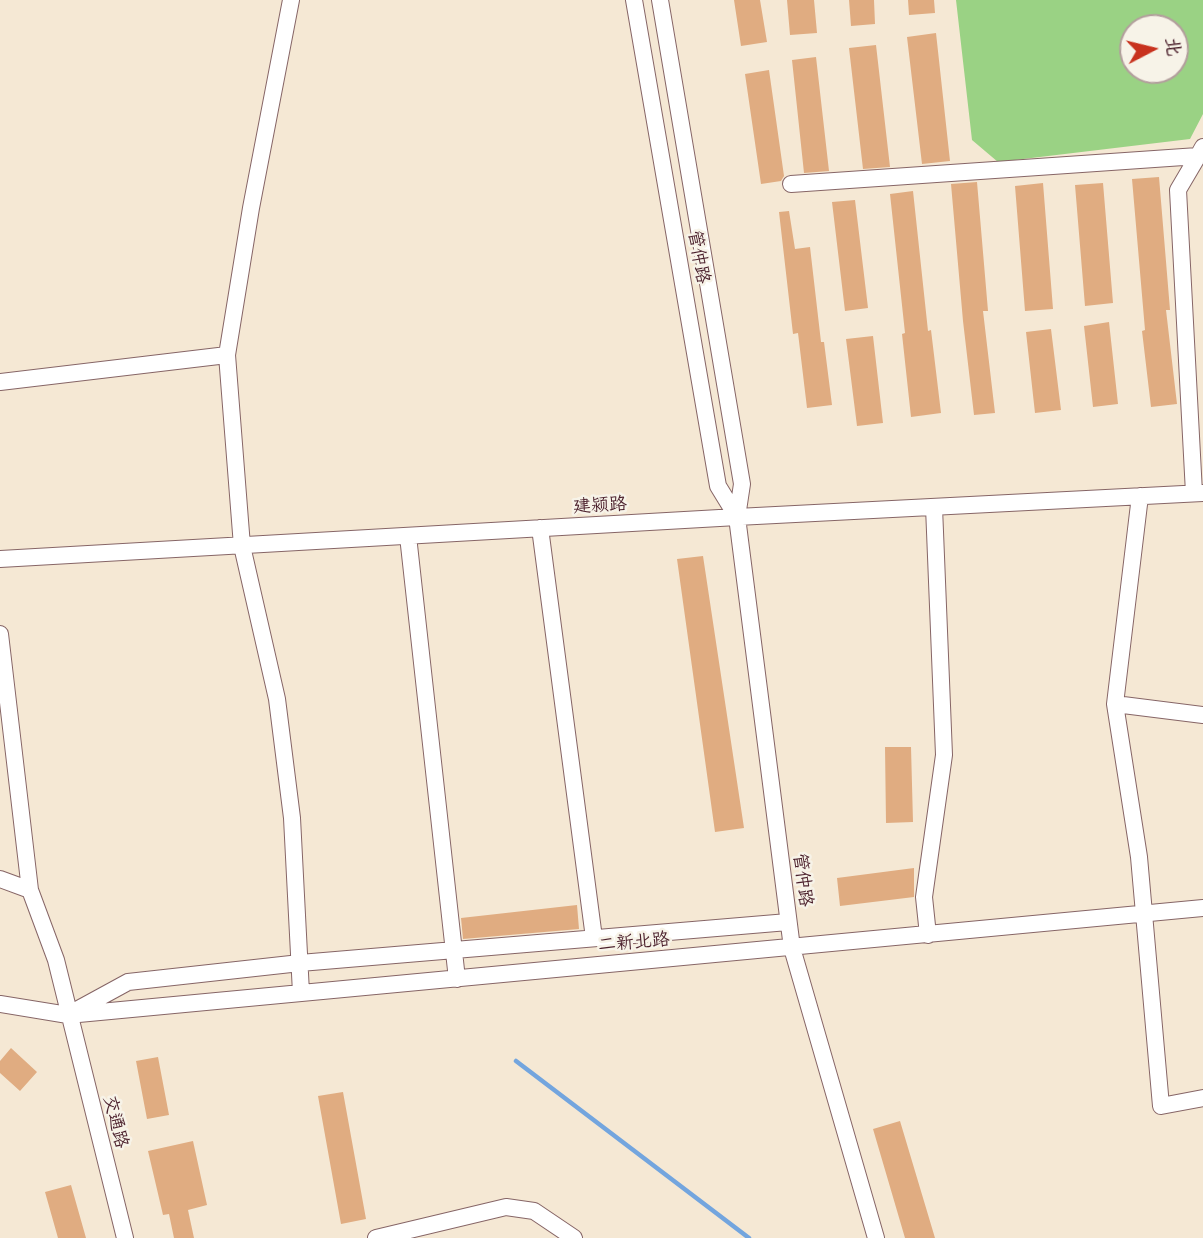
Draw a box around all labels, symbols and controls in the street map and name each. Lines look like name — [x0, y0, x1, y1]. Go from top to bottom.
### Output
north arrow — [1119, 14, 1189, 84]
text: 北 — [1160, 36, 1186, 58]
street label: 管仲路 — [683, 229, 713, 285]
street label: 建颍路 — [572, 494, 628, 518]
street label: 管仲路 — [788, 852, 816, 908]
street label: 二新北路 — [597, 929, 671, 957]
street label: 交通路 — [98, 1093, 132, 1151]

